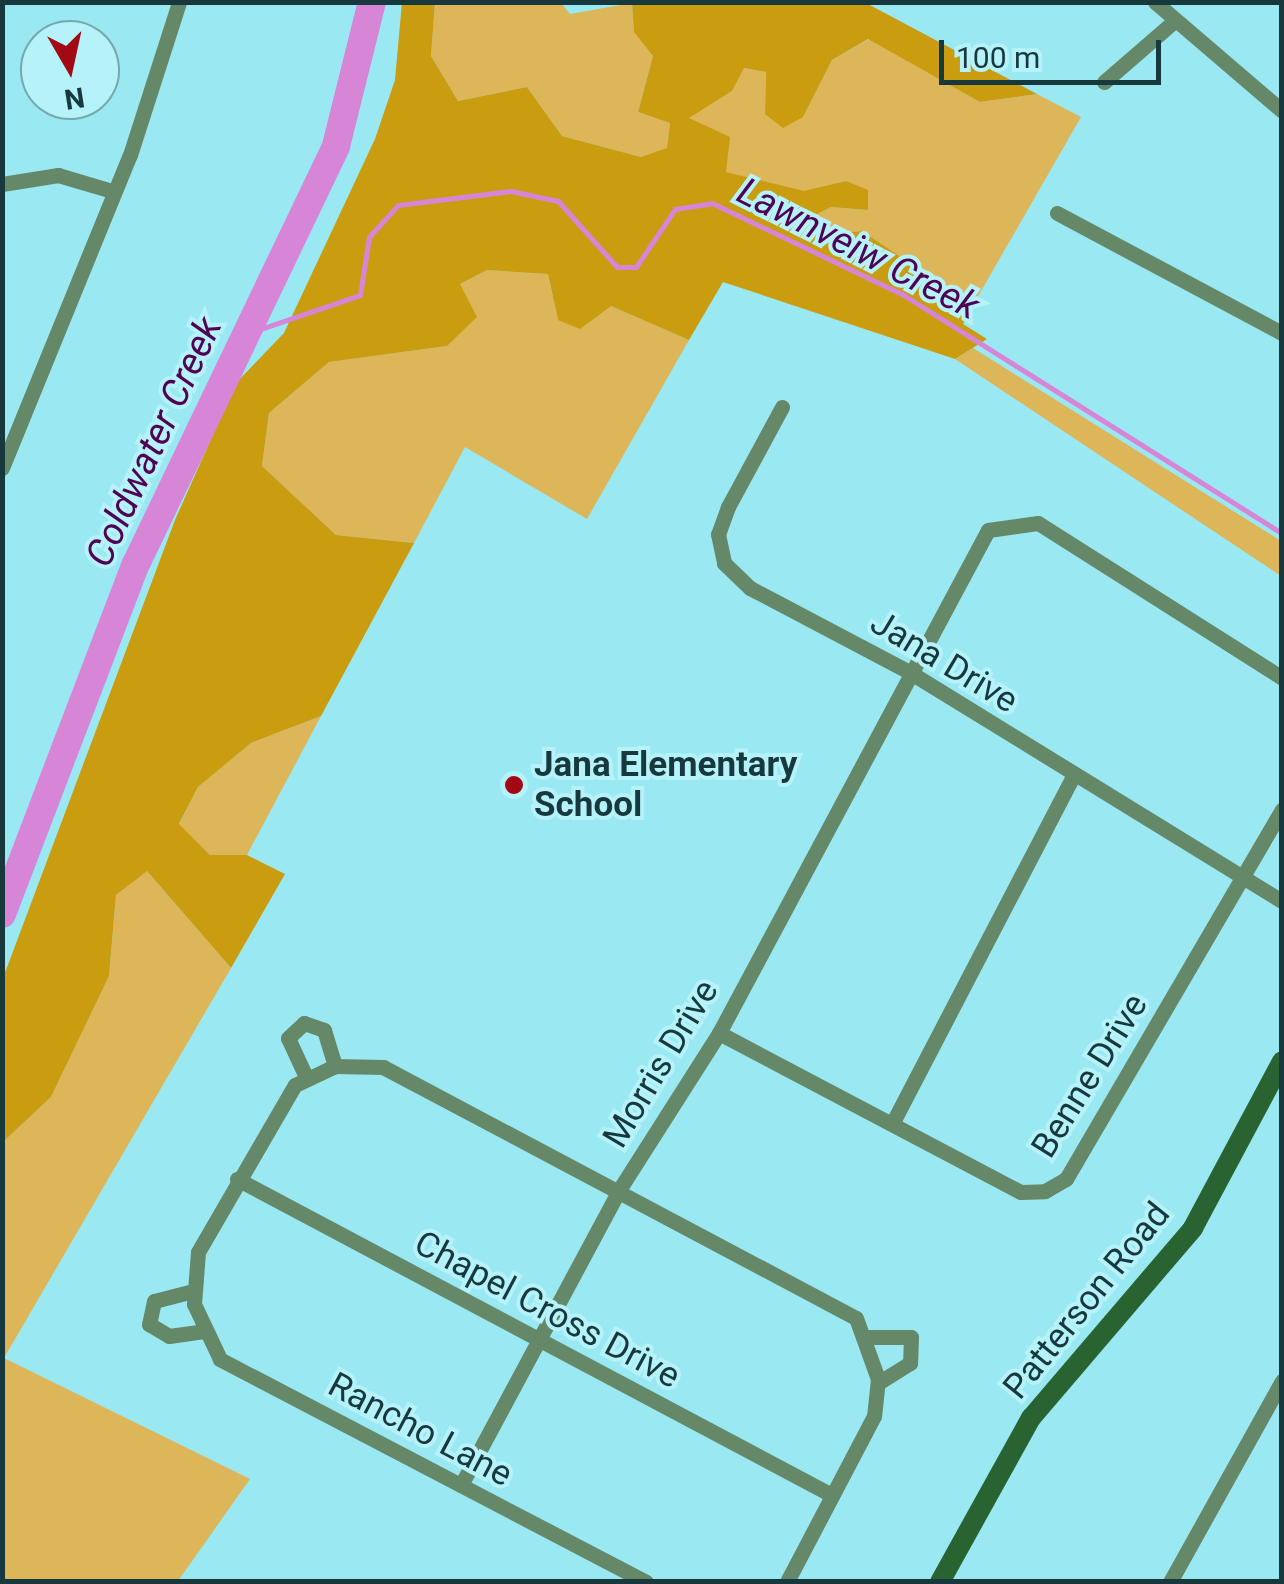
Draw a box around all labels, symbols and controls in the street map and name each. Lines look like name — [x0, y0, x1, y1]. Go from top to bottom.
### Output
north arrow — [20, 20, 120, 120]
scale bar — [944, 20, 1166, 82]
text: 100 m — [956, 40, 1040, 75]
text: N — [62, 80, 87, 116]
water label: Lawnveiw Creek — [730, 169, 986, 329]
water label: Coldwater Creek — [76, 310, 232, 574]
street label: Jana Drive — [863, 602, 1025, 722]
place label: Jana Elementary School — [534, 744, 797, 826]
marker: Jana Elementary School — [503, 774, 525, 796]
street label: Morris Drive — [595, 973, 727, 1155]
street label: Benne Drive — [1023, 986, 1157, 1166]
street label: Patterson Road — [995, 1194, 1179, 1408]
street label: Chapel Cross Drive — [407, 1222, 687, 1398]
street label: Rancho Lane — [321, 1364, 519, 1496]

